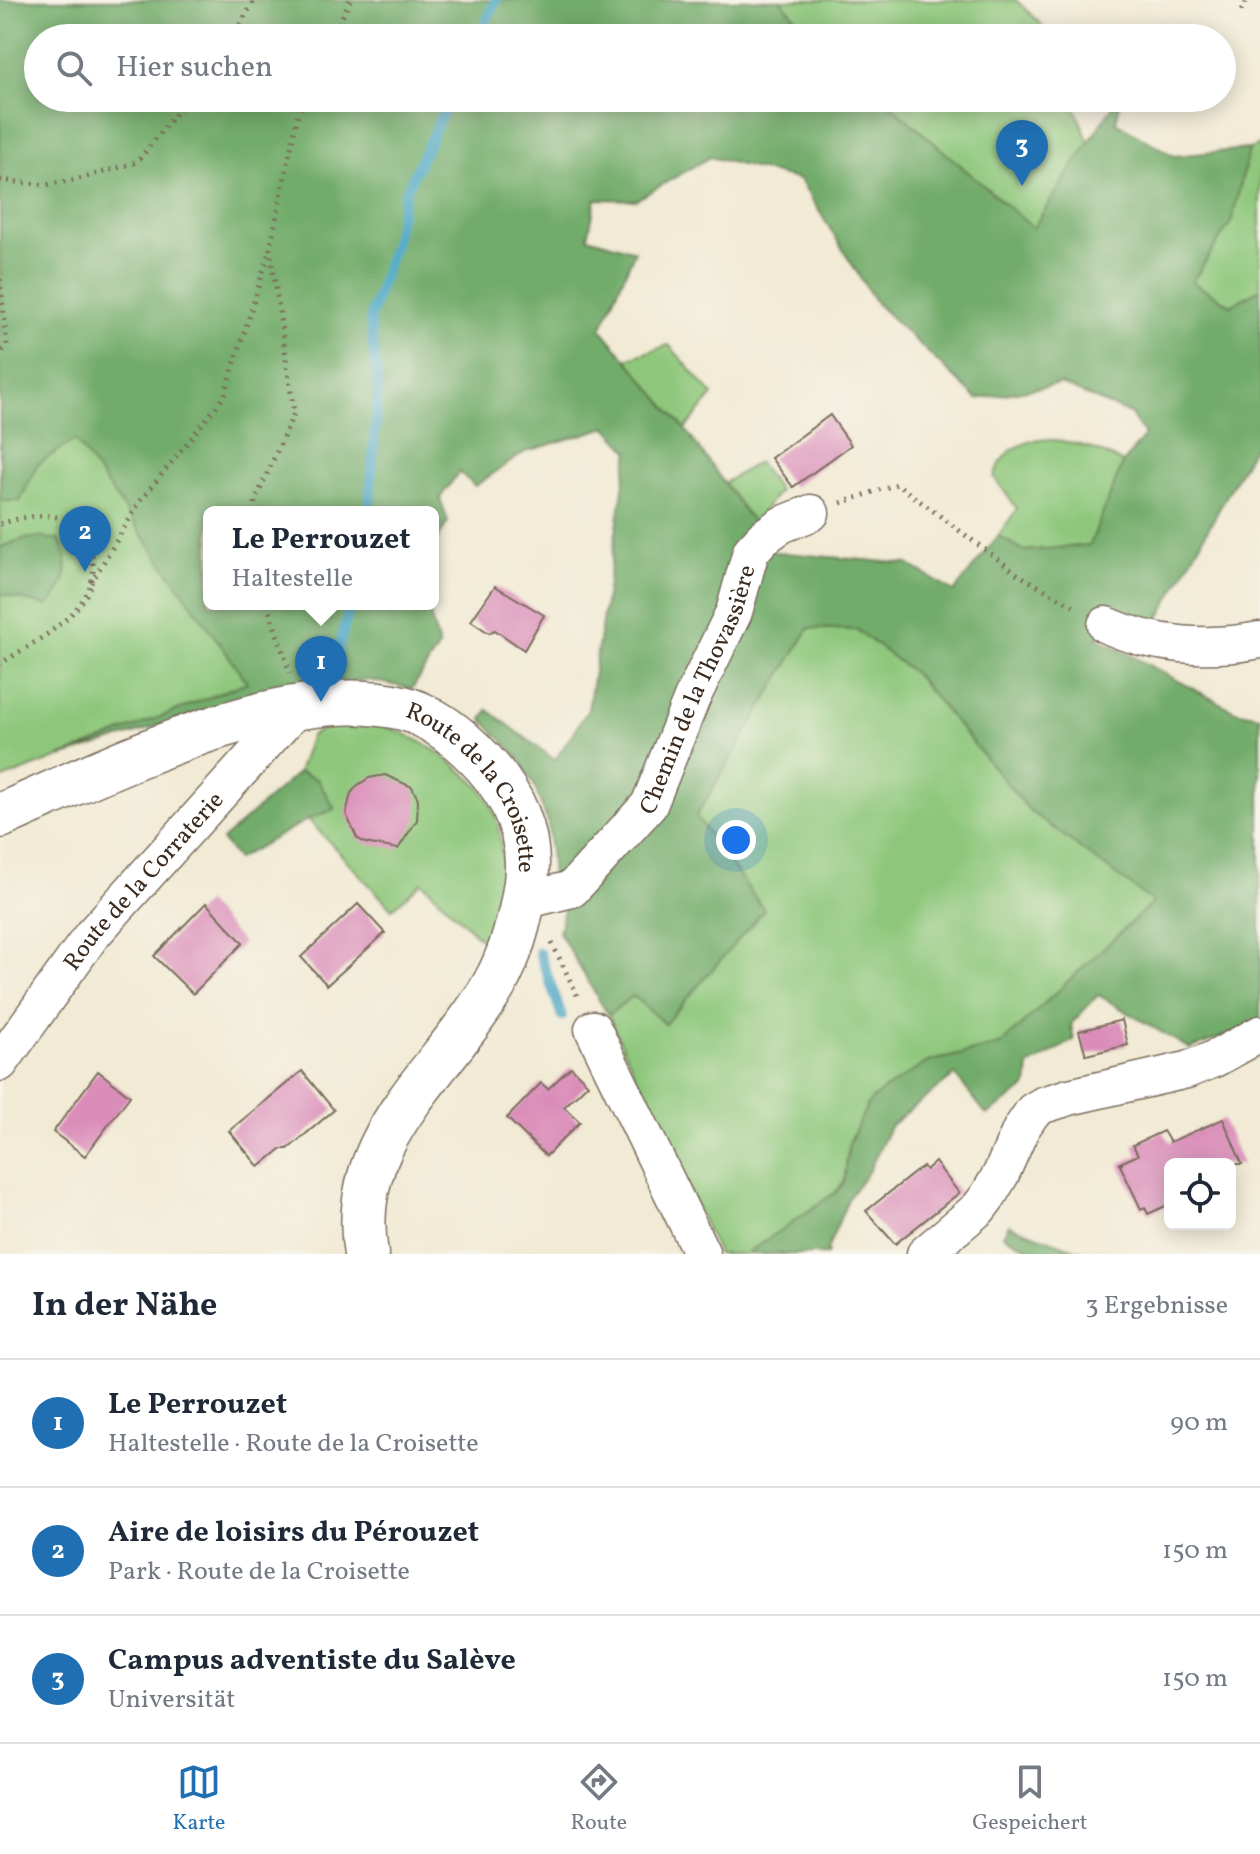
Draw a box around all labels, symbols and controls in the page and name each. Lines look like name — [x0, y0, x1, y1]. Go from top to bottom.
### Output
search box — [24, 24, 1236, 112]
icon: search — [52, 46, 96, 90]
text: Hier suchen — [116, 47, 273, 89]
pin: 3 — [996, 120, 1048, 186]
pin: 2 — [59, 506, 111, 572]
popup — [203, 506, 439, 610]
text: Le Perrouzet — [231, 519, 411, 561]
text: Haltestelle — [231, 561, 353, 597]
street label: Chemin de la Thovassière — [632, 561, 765, 824]
pin: 1 — [295, 636, 347, 702]
street label: Route de la Croisette — [400, 695, 542, 873]
street label: Route de la Corraterie — [56, 785, 233, 978]
your location — [716, 820, 756, 860]
map controls — [1164, 1158, 1236, 1230]
button: locate — [1164, 1158, 1236, 1230]
text: In der Nähe — [32, 1283, 217, 1330]
text: 3 Ergebnisse — [1085, 1288, 1228, 1324]
text: Le Perrouzet — [108, 1384, 287, 1426]
text: 1 — [53, 1405, 63, 1441]
text: 90 m — [1170, 1405, 1228, 1441]
text: Haltestelle · Route de la Croisette — [108, 1426, 478, 1462]
text: Aire de loisirs du Pérouzet — [108, 1512, 479, 1554]
text: 2 — [51, 1533, 65, 1569]
text: 150 m — [1162, 1533, 1228, 1569]
text: Park · Route de la Croisette — [108, 1554, 410, 1590]
text: Campus adventiste du Salève — [108, 1640, 516, 1682]
text: 3 — [51, 1661, 65, 1697]
text: 150 m — [1162, 1661, 1228, 1697]
text: Universität — [108, 1682, 235, 1718]
tab: Karte — [172, 1760, 226, 1839]
tab: Route — [571, 1760, 627, 1839]
tab: Gespeichert — [972, 1760, 1088, 1839]

